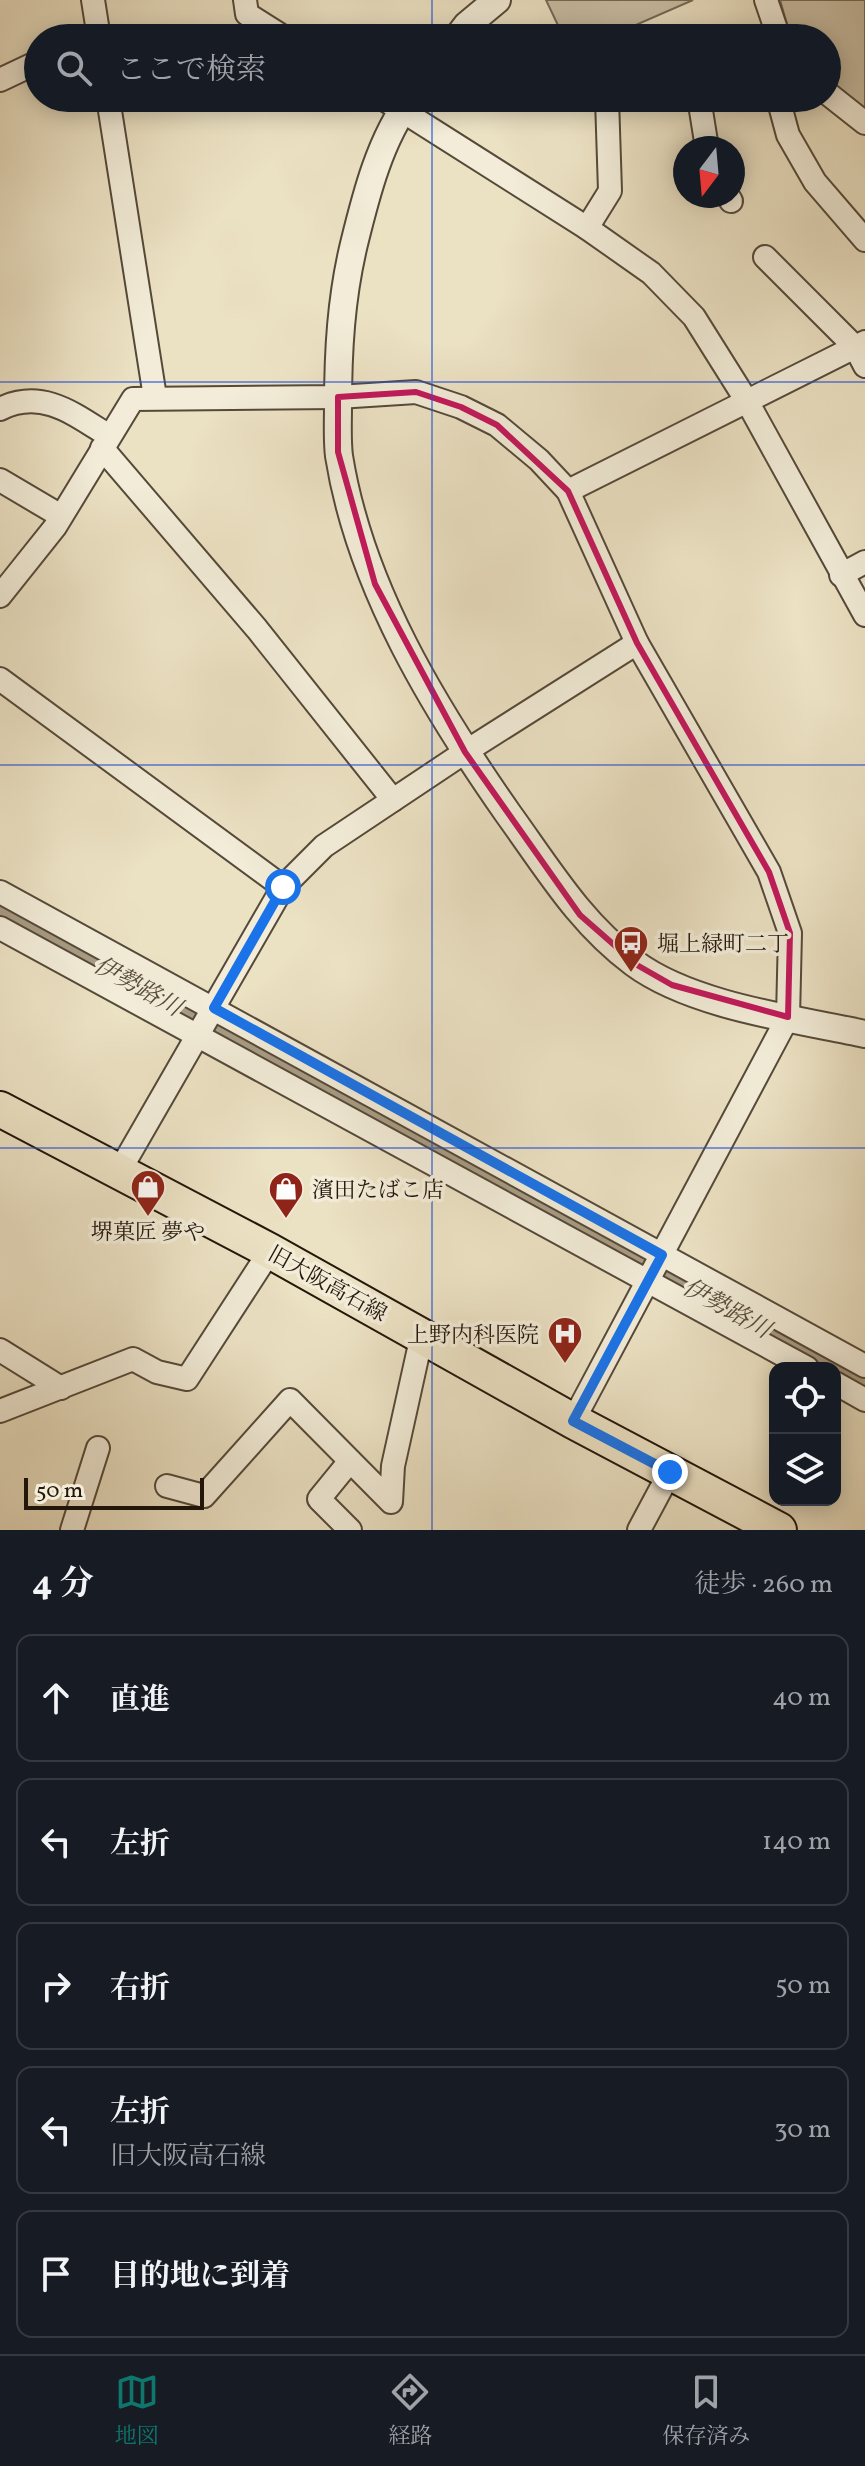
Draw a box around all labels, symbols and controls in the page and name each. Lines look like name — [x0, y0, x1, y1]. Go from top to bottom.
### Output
search box — [24, 24, 841, 112]
icon: search — [52, 46, 96, 90]
text: ここで検索 — [116, 50, 266, 92]
north arrow — [673, 136, 745, 208]
route start — [265, 869, 301, 905]
bus stop icon: 堀上緑町二丁 — [612, 924, 650, 974]
place label: 堀上緑町二丁 — [657, 930, 789, 961]
water label: 伊勢路川 — [87, 950, 190, 1027]
shop icon: 堺菓匠 夢や — [129, 1168, 167, 1218]
shop icon: 濱田たばこ店 — [267, 1170, 305, 1220]
place label: 濱田たばこ店 — [312, 1176, 444, 1207]
place label: 堺菓匠 夢や — [91, 1218, 205, 1249]
street label: 旧大阪高石線 — [262, 1240, 392, 1331]
water label: 伊勢路川 — [676, 1272, 779, 1349]
hospital icon: 上野内科医院 — [546, 1315, 584, 1365]
place label: 上野内科医院 — [407, 1321, 539, 1352]
map controls — [769, 1362, 841, 1506]
button: locate — [769, 1362, 841, 1434]
button: layers — [769, 1434, 841, 1506]
route end — [652, 1454, 688, 1490]
scale bar — [24, 1474, 204, 1510]
text: 50 m — [36, 1476, 83, 1507]
text: 4 分 — [32, 1562, 93, 1609]
text: 徒歩 · 260 m — [695, 1567, 833, 1603]
icon: ahead — [34, 1676, 78, 1720]
text: 直進 — [110, 1680, 170, 1722]
text: 40 m — [772, 1680, 831, 1716]
icon: left — [34, 1820, 78, 1864]
text: 左折 — [110, 1824, 170, 1866]
text: 140 m — [762, 1824, 831, 1860]
icon: right — [34, 1964, 78, 2008]
text: 右折 — [110, 1968, 170, 2010]
text: 50 m — [775, 1968, 831, 2004]
text: 左折 — [110, 2092, 170, 2134]
icon: left — [34, 2108, 78, 2152]
text: 30 m — [774, 2112, 831, 2148]
text: 旧大阪高石線 — [110, 2139, 266, 2175]
icon: arrive — [34, 2252, 78, 2296]
text: 目的地に到着 — [110, 2256, 290, 2298]
tab: 地図 — [115, 2370, 159, 2453]
tab: 経路 — [388, 2370, 432, 2453]
tab: 保存済み — [662, 2370, 750, 2453]

